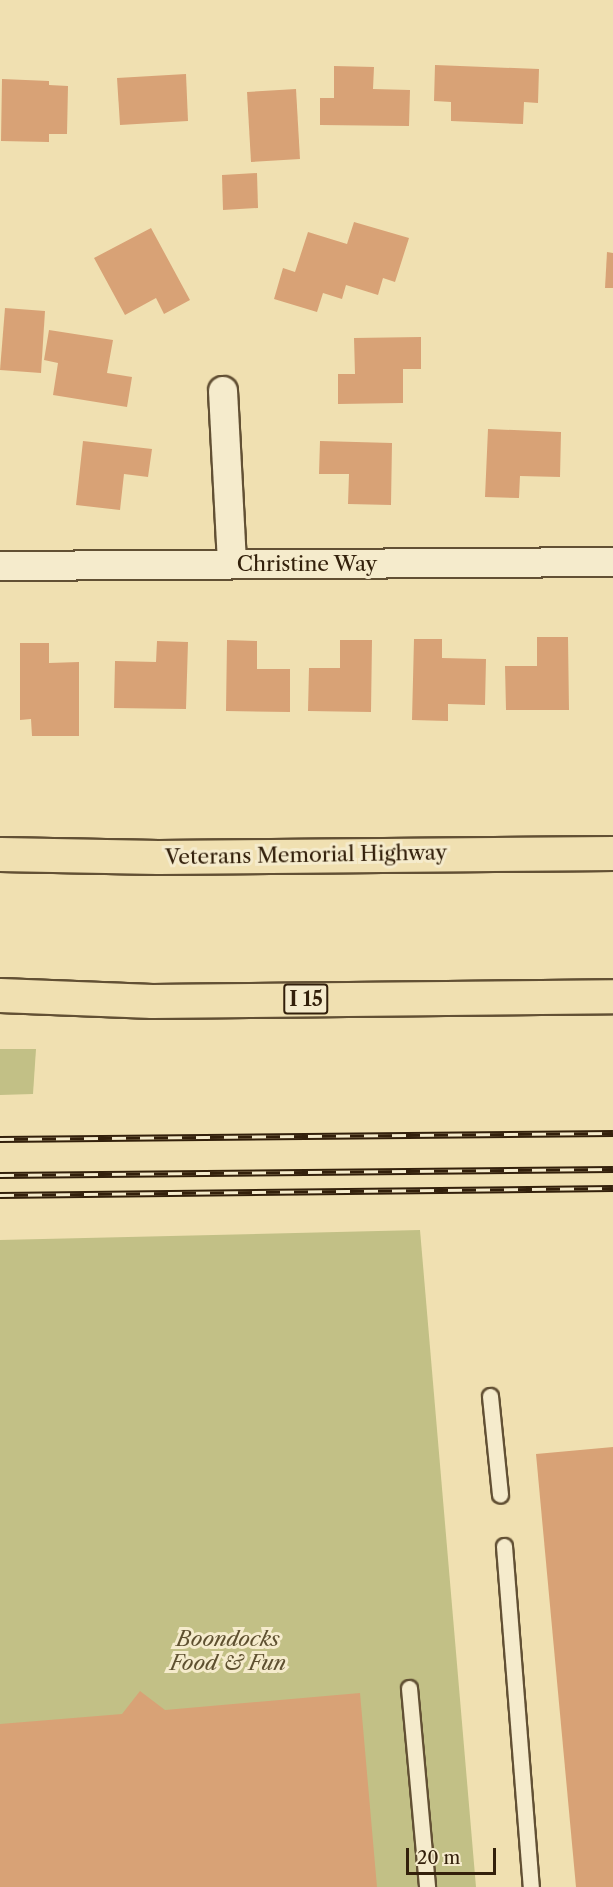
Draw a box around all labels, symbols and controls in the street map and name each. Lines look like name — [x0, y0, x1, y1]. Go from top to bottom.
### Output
street label: Christine Way — [236, 551, 378, 577]
street label: Veterans Memorial Highway — [165, 840, 447, 870]
road number: I 15 — [282, 982, 330, 1016]
park label: Boondocks Food & Fun — [170, 1626, 286, 1676]
scale bar — [409, 1836, 499, 1874]
text: 20 m — [417, 1847, 460, 1869]

